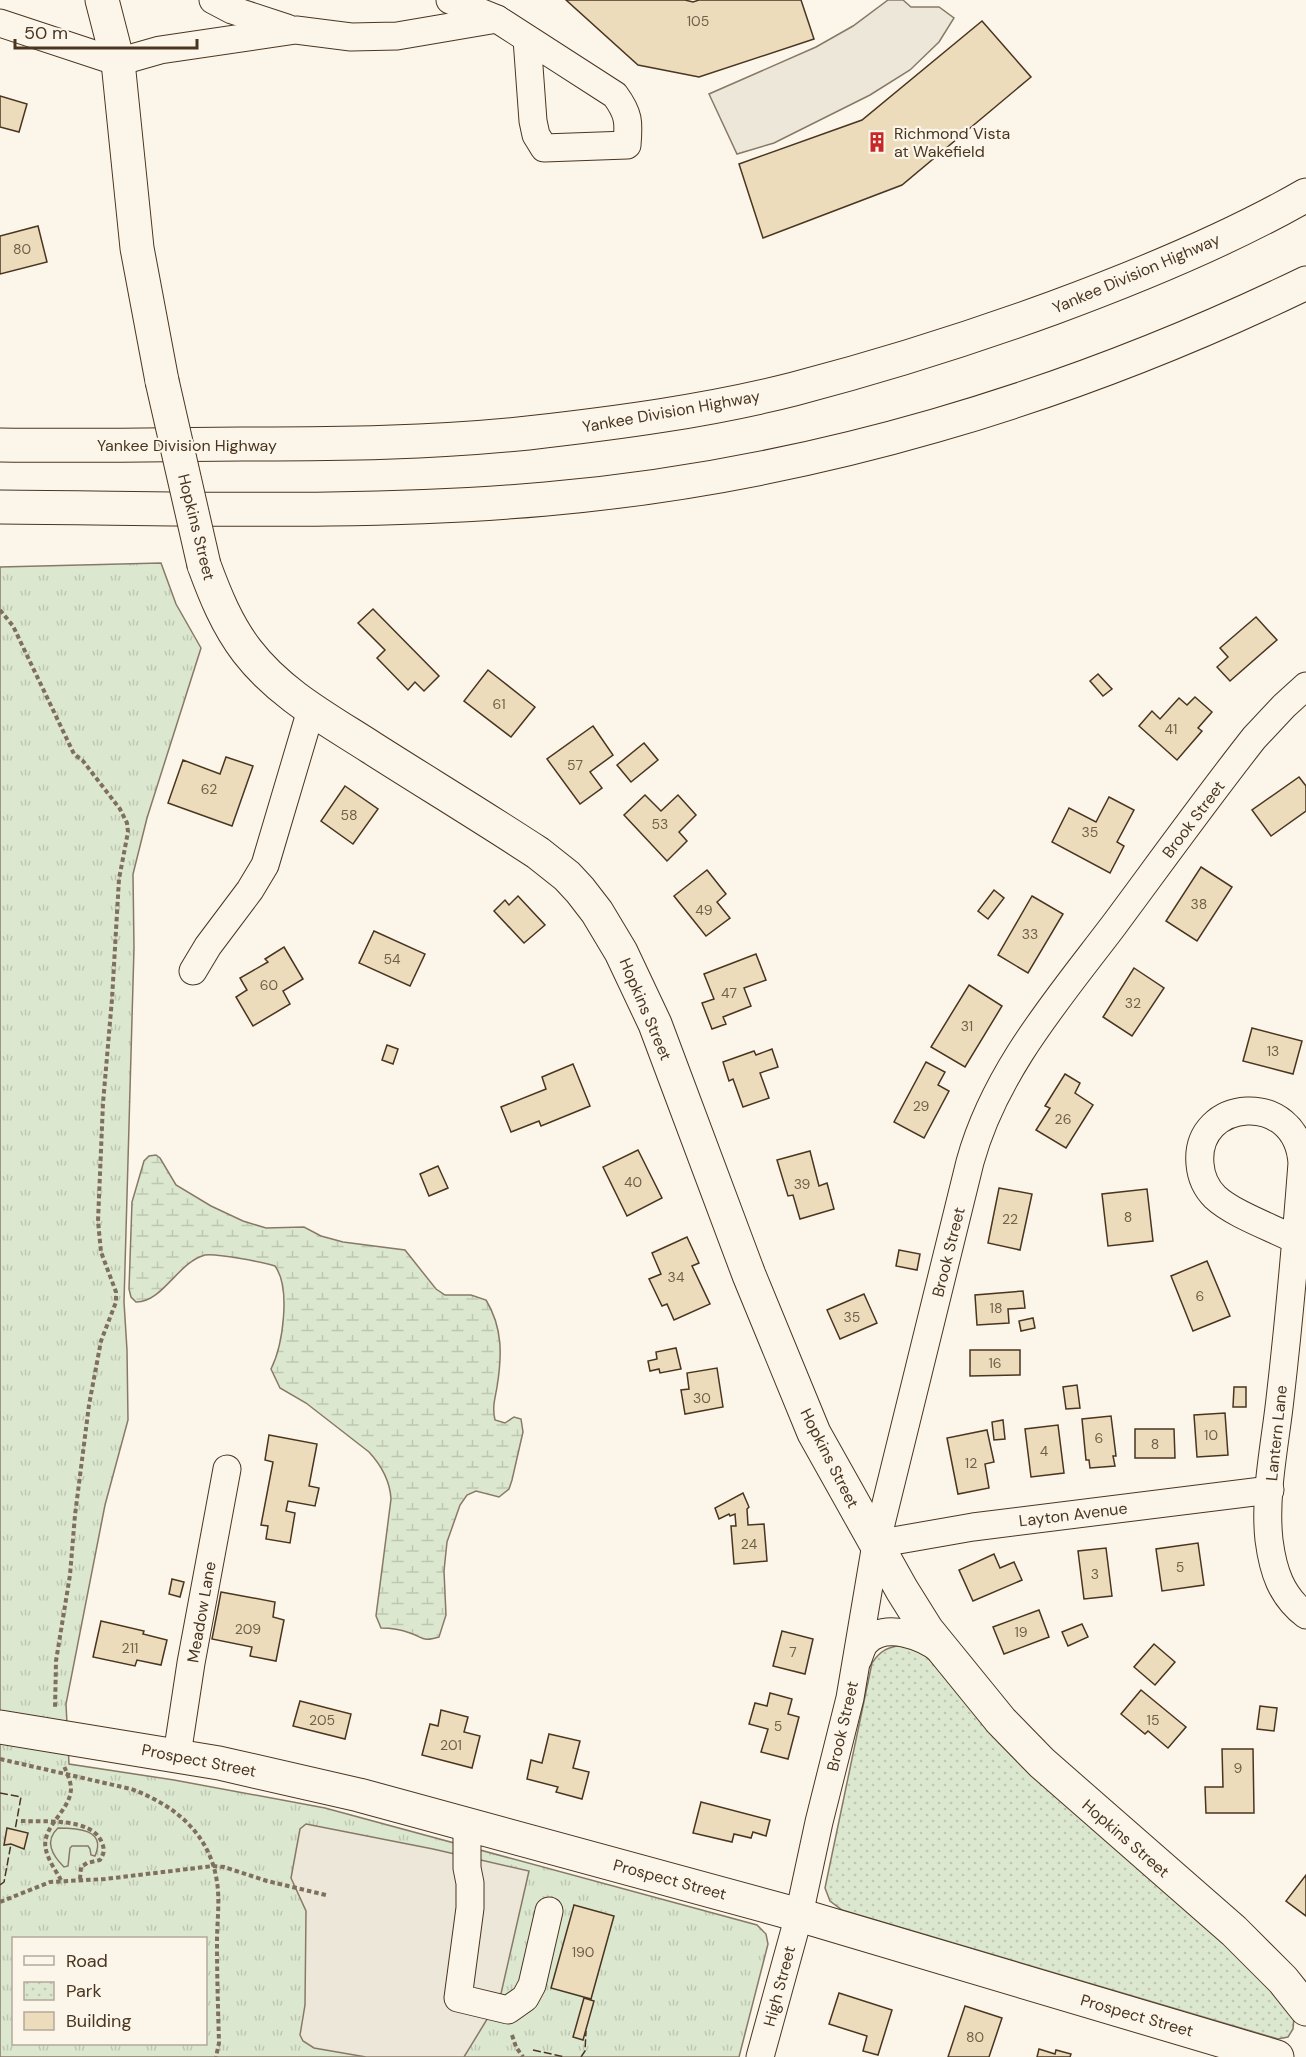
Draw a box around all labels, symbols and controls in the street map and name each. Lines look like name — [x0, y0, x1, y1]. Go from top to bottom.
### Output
scale bar — [15, 12, 196, 50]
house number: 105 — [687, 12, 709, 30]
text: 50 m — [24, 21, 68, 45]
place label: Richmond Vista at Wakefield — [894, 123, 1010, 162]
building icon: Richmond Vista at Wakefield — [865, 130, 889, 154]
street label: Yankee Division Highway — [1049, 229, 1223, 318]
house number: 80 — [13, 240, 31, 258]
street label: Yankee Division Highway — [581, 386, 762, 437]
street label: Yankee Division Highway — [97, 435, 277, 456]
street label: Hopkins Street — [173, 472, 220, 583]
house number: 61 — [492, 695, 506, 713]
house number: 41 — [1165, 720, 1177, 738]
house number: 57 — [567, 756, 583, 774]
street label: Brook Street — [1157, 776, 1229, 862]
house number: 62 — [201, 780, 217, 798]
house number: 58 — [340, 806, 358, 824]
house number: 53 — [652, 815, 668, 833]
house number: 35 — [1082, 823, 1098, 841]
house number: 38 — [1191, 895, 1207, 913]
house number: 49 — [695, 901, 713, 919]
house number: 33 — [1022, 925, 1038, 943]
house number: 54 — [383, 950, 401, 968]
street label: Hopkins Street — [615, 955, 677, 1064]
house number: 60 — [260, 976, 278, 994]
house number: 47 — [721, 984, 737, 1002]
house number: 32 — [1125, 994, 1141, 1012]
house number: 31 — [961, 1017, 973, 1035]
house number: 13 — [1267, 1042, 1279, 1060]
house number: 29 — [913, 1097, 930, 1115]
house number: 26 — [1055, 1110, 1071, 1128]
house number: 40 — [624, 1173, 642, 1191]
house number: 39 — [794, 1175, 811, 1193]
street label: Brook Street — [927, 1205, 970, 1299]
house number: 8 — [1124, 1208, 1132, 1226]
house number: 22 — [1002, 1210, 1018, 1228]
house number: 34 — [668, 1268, 685, 1286]
house number: 6 — [1196, 1287, 1204, 1305]
house number: 18 — [990, 1299, 1002, 1317]
house number: 35 — [844, 1308, 860, 1326]
house number: 16 — [988, 1354, 1002, 1372]
street label: Lantern Lane — [1261, 1384, 1292, 1482]
house number: 30 — [693, 1389, 711, 1407]
street label: Hopkins Street — [795, 1405, 864, 1512]
house number: 10 — [1204, 1426, 1218, 1444]
house number: 6 — [1095, 1429, 1103, 1447]
house number: 8 — [1151, 1435, 1159, 1453]
house number: 4 — [1040, 1442, 1049, 1460]
house number: 12 — [965, 1454, 977, 1472]
street label: Layton Avenue — [1018, 1497, 1129, 1532]
house number: 24 — [741, 1535, 758, 1553]
house number: 5 — [1176, 1558, 1184, 1576]
street label: Meadow Lane — [182, 1560, 221, 1664]
house number: 3 — [1091, 1565, 1099, 1583]
house number: 209 — [235, 1620, 261, 1638]
house number: 19 — [1014, 1623, 1028, 1641]
house number: 211 — [122, 1639, 138, 1657]
house number: 7 — [789, 1643, 797, 1661]
street label: Brook Street — [822, 1679, 863, 1773]
house number: 205 — [309, 1711, 335, 1729]
house number: 15 — [1147, 1711, 1159, 1729]
house number: 5 — [774, 1717, 782, 1735]
house number: 201 — [440, 1736, 462, 1754]
street label: Prospect Street — [140, 1739, 258, 1782]
house number: 9 — [1234, 1759, 1243, 1777]
street label: Hopkins Street — [1078, 1795, 1174, 1882]
street label: Prospect Street — [611, 1854, 729, 1905]
legend — [12, 1937, 207, 2045]
house number: 190 — [572, 1943, 594, 1961]
street label: High Street — [759, 1944, 800, 2029]
text: Road — [66, 1949, 108, 1973]
text: Park — [66, 1979, 102, 2003]
street label: Prospect Street — [1078, 1989, 1196, 2042]
text: Building — [66, 2009, 131, 2033]
house number: 80 — [966, 2028, 984, 2046]

